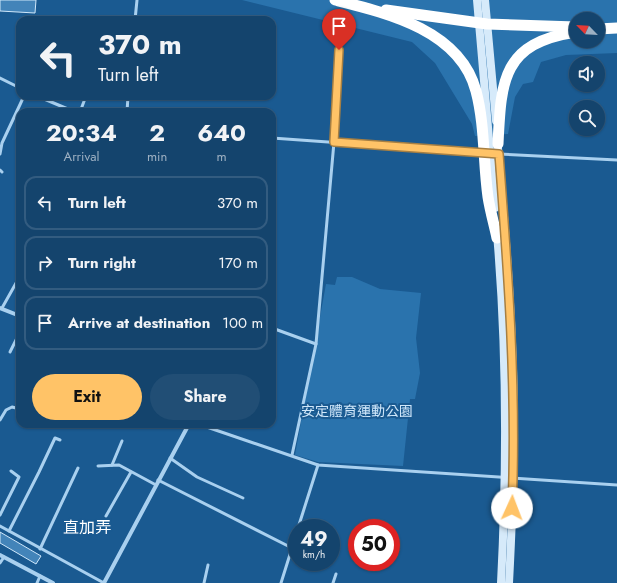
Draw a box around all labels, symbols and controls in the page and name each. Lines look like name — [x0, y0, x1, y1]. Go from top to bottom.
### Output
pin — [322, 9, 356, 50]
north arrow — [569, 12, 605, 48]
map controls — [569, 12, 605, 136]
icon: arrive — [328, 15, 350, 37]
text: 370 m — [98, 24, 182, 65]
icon: left — [32, 32, 84, 84]
button: sound — [569, 56, 605, 92]
text: Turn left — [98, 62, 158, 88]
button: search — [569, 100, 605, 136]
text: 20:34 — [46, 115, 117, 150]
text: 2 — [149, 115, 165, 150]
text: 640 — [197, 115, 246, 150]
text: Arrival — [64, 147, 99, 166]
text: min — [147, 147, 167, 166]
text: m — [217, 147, 227, 166]
icon: left — [34, 192, 56, 214]
text: Turn left — [68, 192, 126, 214]
text: 370 m — [217, 192, 258, 214]
icon: right — [34, 252, 56, 274]
text: Turn right — [68, 252, 136, 274]
text: 170 m — [218, 252, 258, 274]
icon: arrive — [34, 312, 56, 334]
text: Arrive at destination — [68, 312, 210, 334]
text: 100 m — [222, 312, 263, 334]
button: Exit — [32, 374, 142, 420]
button: Share — [150, 374, 260, 420]
park label: 安定體育運動公園 — [301, 401, 413, 421]
position arrow — [491, 487, 533, 529]
district label: 直加弄 — [63, 516, 111, 539]
speed limit sign: 50 — [348, 519, 400, 571]
text: 49 — [300, 525, 328, 554]
text: km/h — [303, 547, 325, 562]

